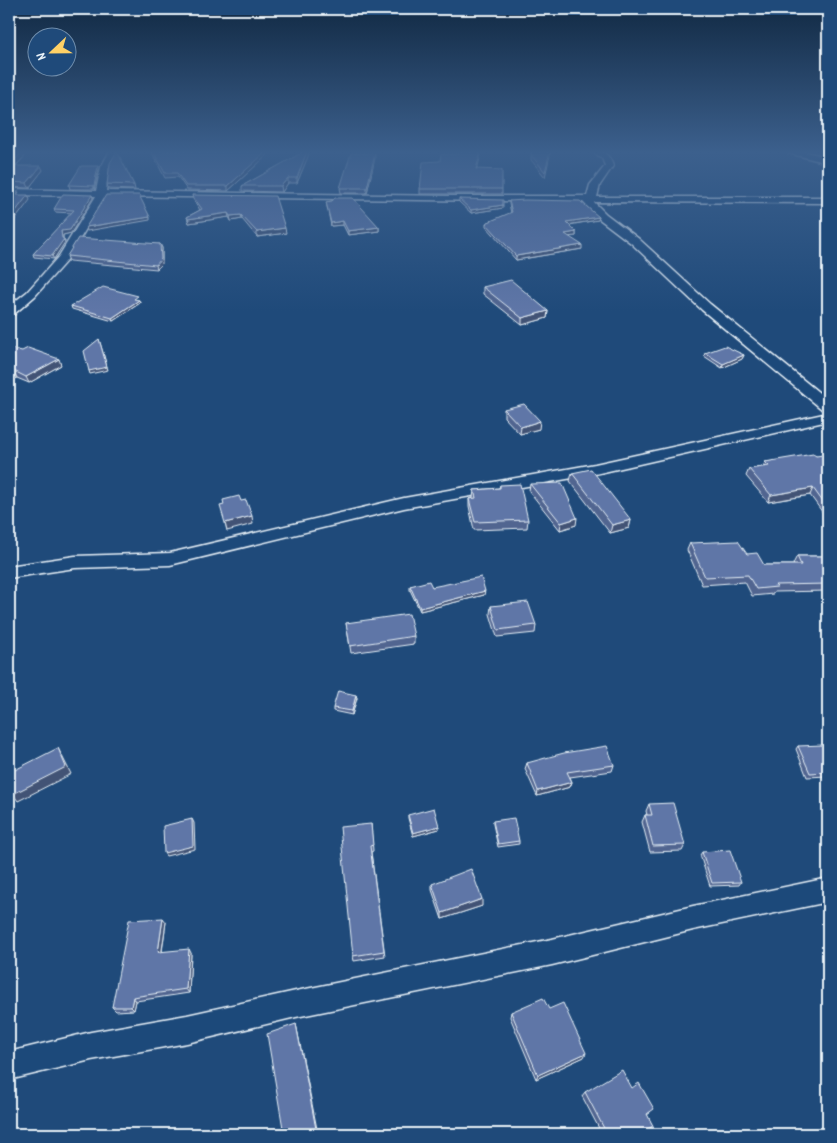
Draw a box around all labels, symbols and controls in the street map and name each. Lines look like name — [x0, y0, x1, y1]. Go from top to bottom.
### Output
north arrow — [28, 28, 78, 78]
text: N — [31, 49, 52, 63]

